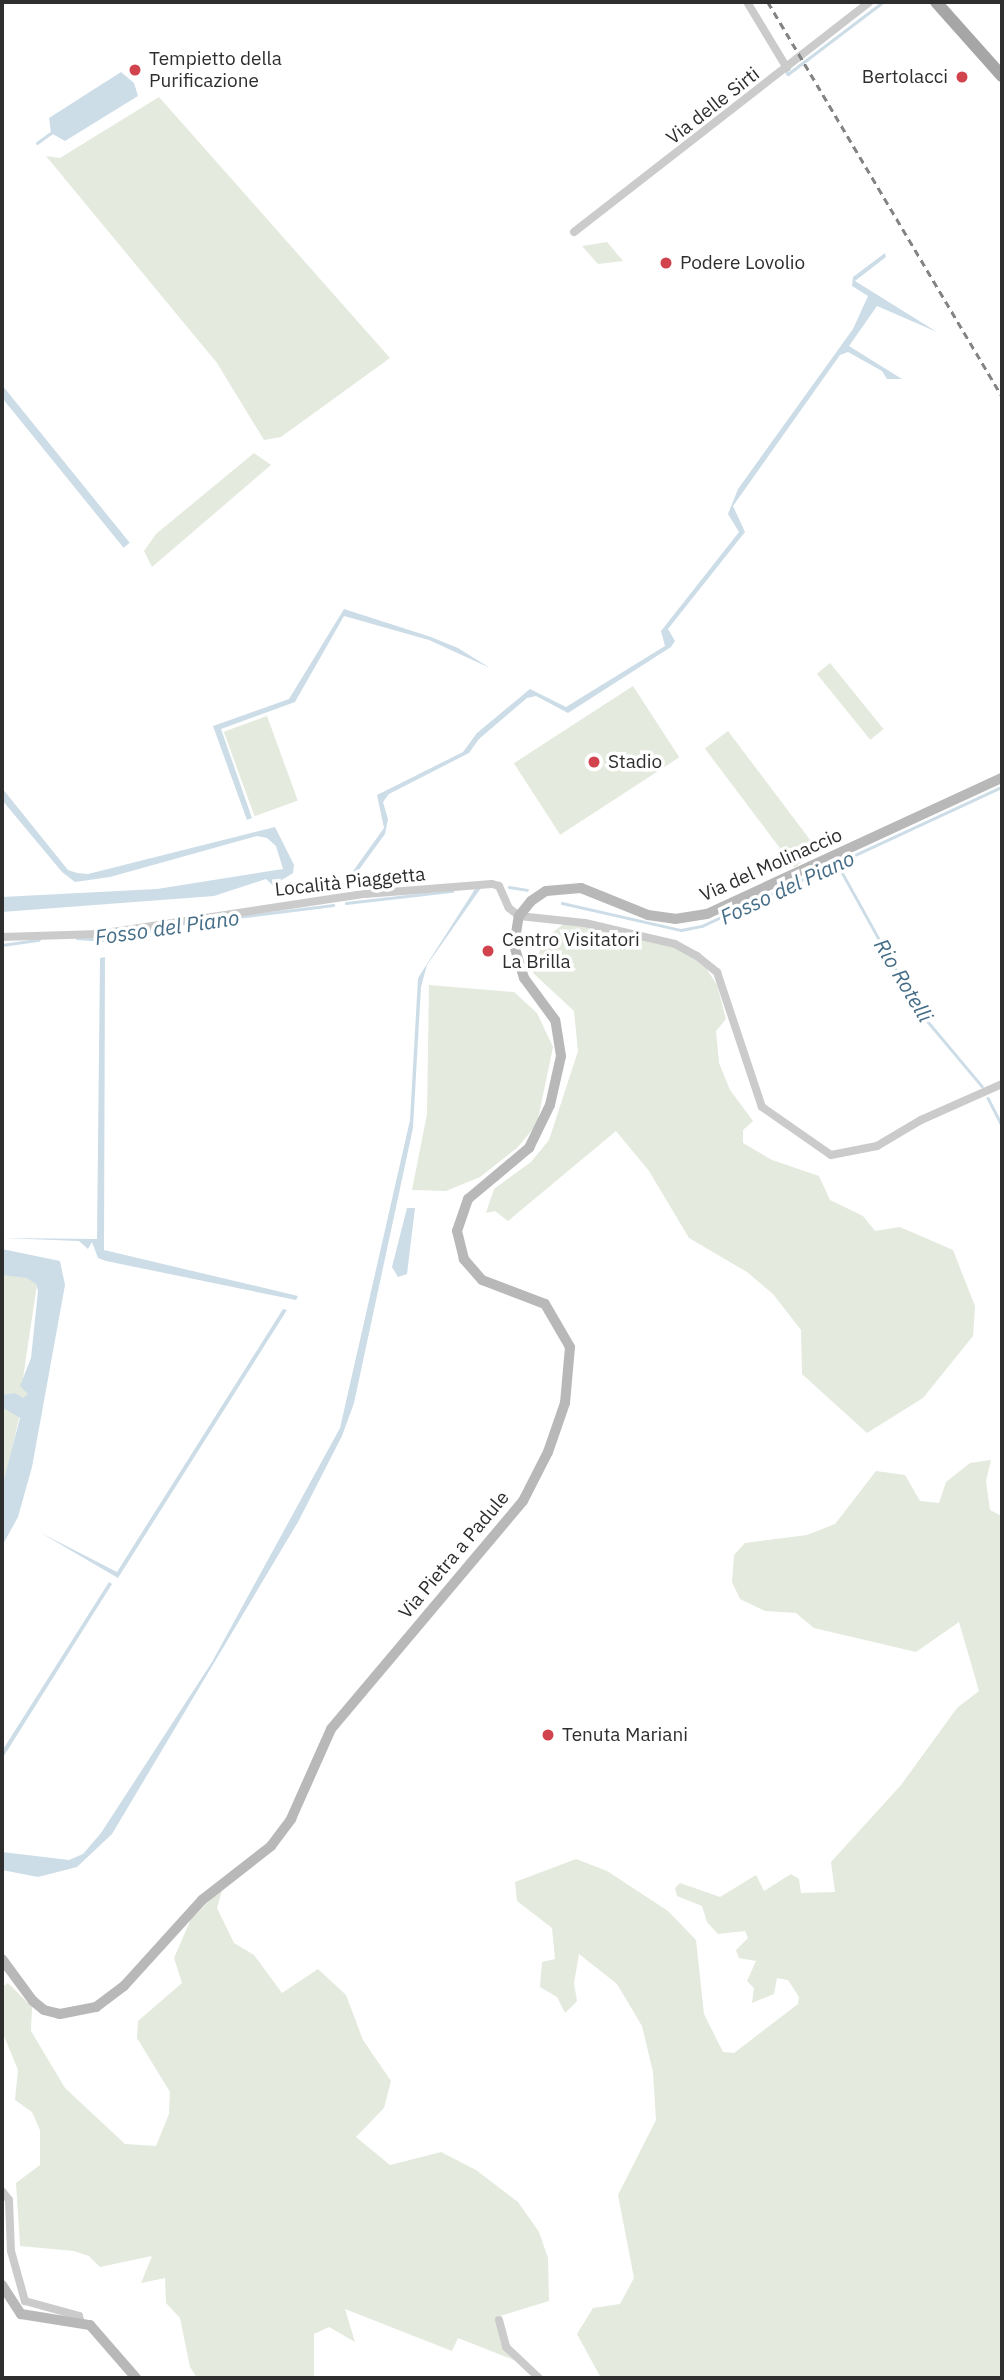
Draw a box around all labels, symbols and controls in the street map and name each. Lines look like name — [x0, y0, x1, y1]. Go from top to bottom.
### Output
place label: Tempietto della Purificazione — [149, 48, 282, 92]
marker: Tempietto della Purificazione — [127, 62, 143, 78]
street label: Via delle Sirti — [662, 63, 764, 149]
place label: Bertolacci — [862, 66, 948, 88]
marker: Bertolacci — [954, 69, 970, 85]
place label: Podere Lovolio — [680, 252, 805, 274]
marker: Podere Lovolio — [658, 255, 674, 271]
place label: Stadio — [608, 751, 662, 773]
marker: Stadio — [586, 754, 602, 770]
street label: Via del Molinaccio — [696, 823, 846, 907]
water label: Fosso del Piano — [716, 845, 858, 929]
street label: Località Piaggetta — [274, 863, 426, 901]
water label: Fosso del Piano — [93, 904, 241, 950]
place label: Centro Visitatori La Brilla — [502, 929, 640, 973]
water label: Rio Rotelli — [869, 934, 939, 1026]
marker: Centro Visitatori La Brilla — [480, 943, 496, 959]
street label: Via Pietra a Padule — [394, 1487, 514, 1623]
place label: Tenuta Mariani — [562, 1724, 688, 1746]
marker: Tenuta Mariani — [540, 1727, 556, 1743]

